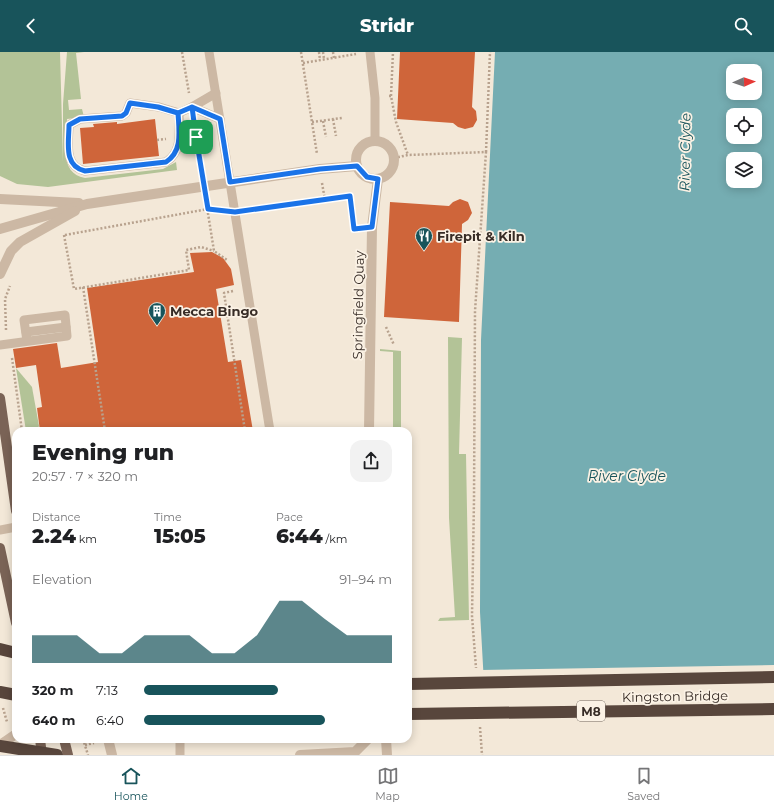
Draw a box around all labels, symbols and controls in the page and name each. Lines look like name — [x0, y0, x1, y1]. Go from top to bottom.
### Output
icon: back — [20, 15, 42, 37]
text: Stridr — [360, 15, 414, 37]
icon: search — [732, 15, 754, 37]
north arrow — [726, 64, 762, 100]
map controls — [726, 64, 762, 188]
button: locate — [726, 108, 762, 144]
water label: River Clyde — [675, 113, 695, 191]
pin — [179, 120, 213, 154]
icon: arrive — [185, 126, 207, 148]
button: layers — [726, 152, 762, 188]
restaurant icon: Firepit & Kiln — [414, 226, 434, 251]
place label: Firepit & Kiln — [437, 228, 525, 244]
street label: Springfield Quay — [349, 250, 367, 359]
building icon: Mecca Bingo — [147, 301, 167, 326]
place label: Mecca Bingo — [170, 303, 259, 319]
text: Evening run — [32, 439, 174, 466]
button: share — [350, 440, 392, 482]
water label: River Clyde — [588, 467, 666, 485]
text: 20:57 · 7 × 320 m — [32, 468, 138, 484]
text: Distance — [32, 510, 80, 524]
text: Time — [154, 510, 182, 524]
text: Pace — [276, 510, 303, 524]
text: 2.24 — [32, 524, 76, 548]
text: 15:05 — [154, 524, 206, 548]
text: 6:44 — [276, 524, 323, 548]
text: km — [76, 532, 97, 546]
text: /km — [323, 532, 347, 546]
text: Elevation — [32, 571, 92, 587]
text: 91–94 m — [339, 571, 392, 587]
text: 320 m — [32, 682, 73, 698]
text: 7:13 — [96, 682, 118, 698]
street label: Kingston Bridge — [622, 687, 728, 705]
road number: M8 — [577, 701, 605, 721]
text: 640 m — [32, 712, 75, 728]
text: 6:40 — [96, 712, 124, 728]
tab: Home — [114, 765, 148, 803]
tab: Map — [375, 765, 400, 803]
tab: Saved — [627, 765, 660, 803]

